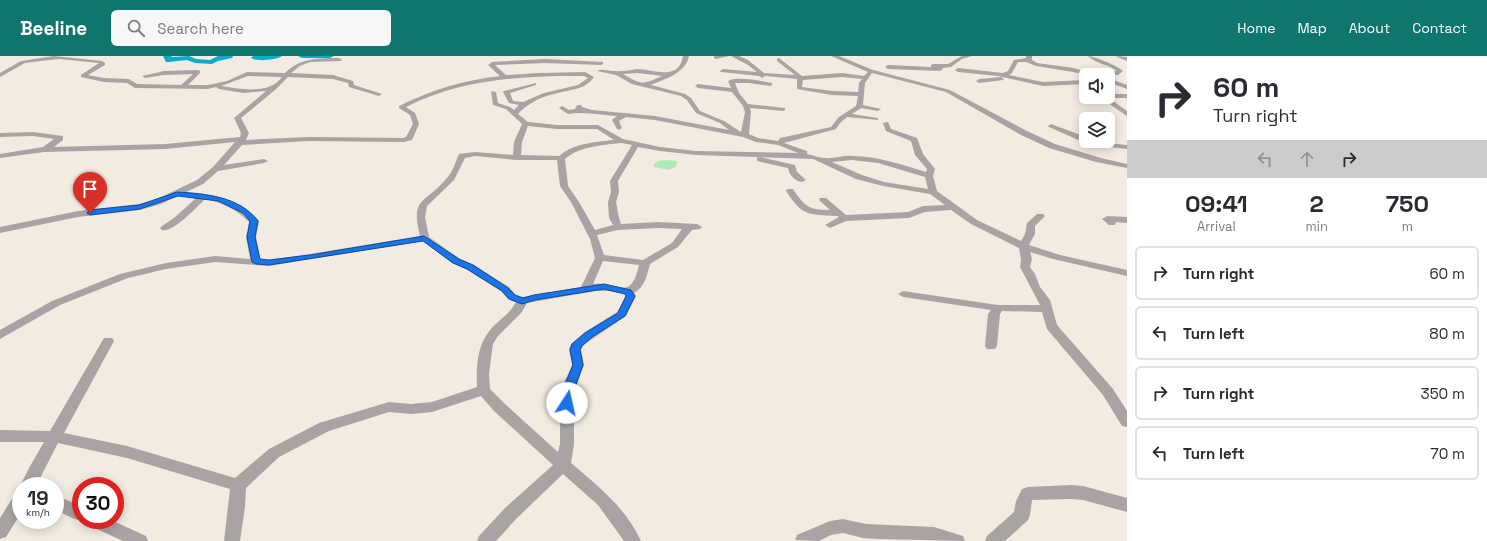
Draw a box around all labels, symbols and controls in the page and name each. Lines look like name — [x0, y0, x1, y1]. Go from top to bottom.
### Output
search box — [111, 10, 391, 46]
text: Beeline — [20, 16, 87, 41]
icon: search — [125, 17, 147, 39]
text: Search here — [157, 19, 244, 38]
text: Home — [1237, 19, 1275, 37]
text: Map — [1297, 19, 1327, 37]
text: About — [1349, 19, 1390, 37]
text: Contact — [1412, 19, 1467, 37]
map controls — [1079, 68, 1115, 148]
button: sound — [1079, 68, 1115, 104]
text: 60 m — [1213, 69, 1279, 105]
icon: right — [1147, 72, 1199, 124]
text: Turn right — [1213, 104, 1297, 127]
button: layers — [1079, 112, 1115, 148]
icon: left — [1254, 148, 1276, 170]
icon: ahead — [1296, 148, 1318, 170]
icon: right — [1338, 148, 1360, 170]
pin — [73, 172, 107, 213]
icon: arrive — [79, 178, 101, 200]
text: 09:41 — [1185, 188, 1248, 219]
text: 2 — [1310, 188, 1324, 219]
text: 750 — [1386, 188, 1429, 219]
text: Arrival — [1197, 218, 1236, 235]
text: min — [1306, 218, 1328, 235]
text: m — [1402, 218, 1413, 235]
icon: right — [1149, 262, 1171, 284]
text: Turn right — [1183, 264, 1254, 283]
text: 60 m — [1429, 264, 1465, 283]
icon: left — [1149, 322, 1171, 344]
text: Turn left — [1183, 324, 1245, 343]
text: 80 m — [1429, 324, 1465, 343]
position arrow — [546, 382, 588, 424]
icon: right — [1149, 382, 1171, 404]
text: Turn right — [1183, 384, 1254, 403]
text: 350 m — [1421, 384, 1465, 403]
icon: left — [1149, 442, 1171, 464]
text: Turn left — [1183, 444, 1245, 463]
text: 70 m — [1430, 444, 1465, 463]
speed limit sign: 30 — [72, 477, 124, 529]
text: 19 — [27, 485, 49, 511]
text: km/h — [26, 506, 50, 519]

